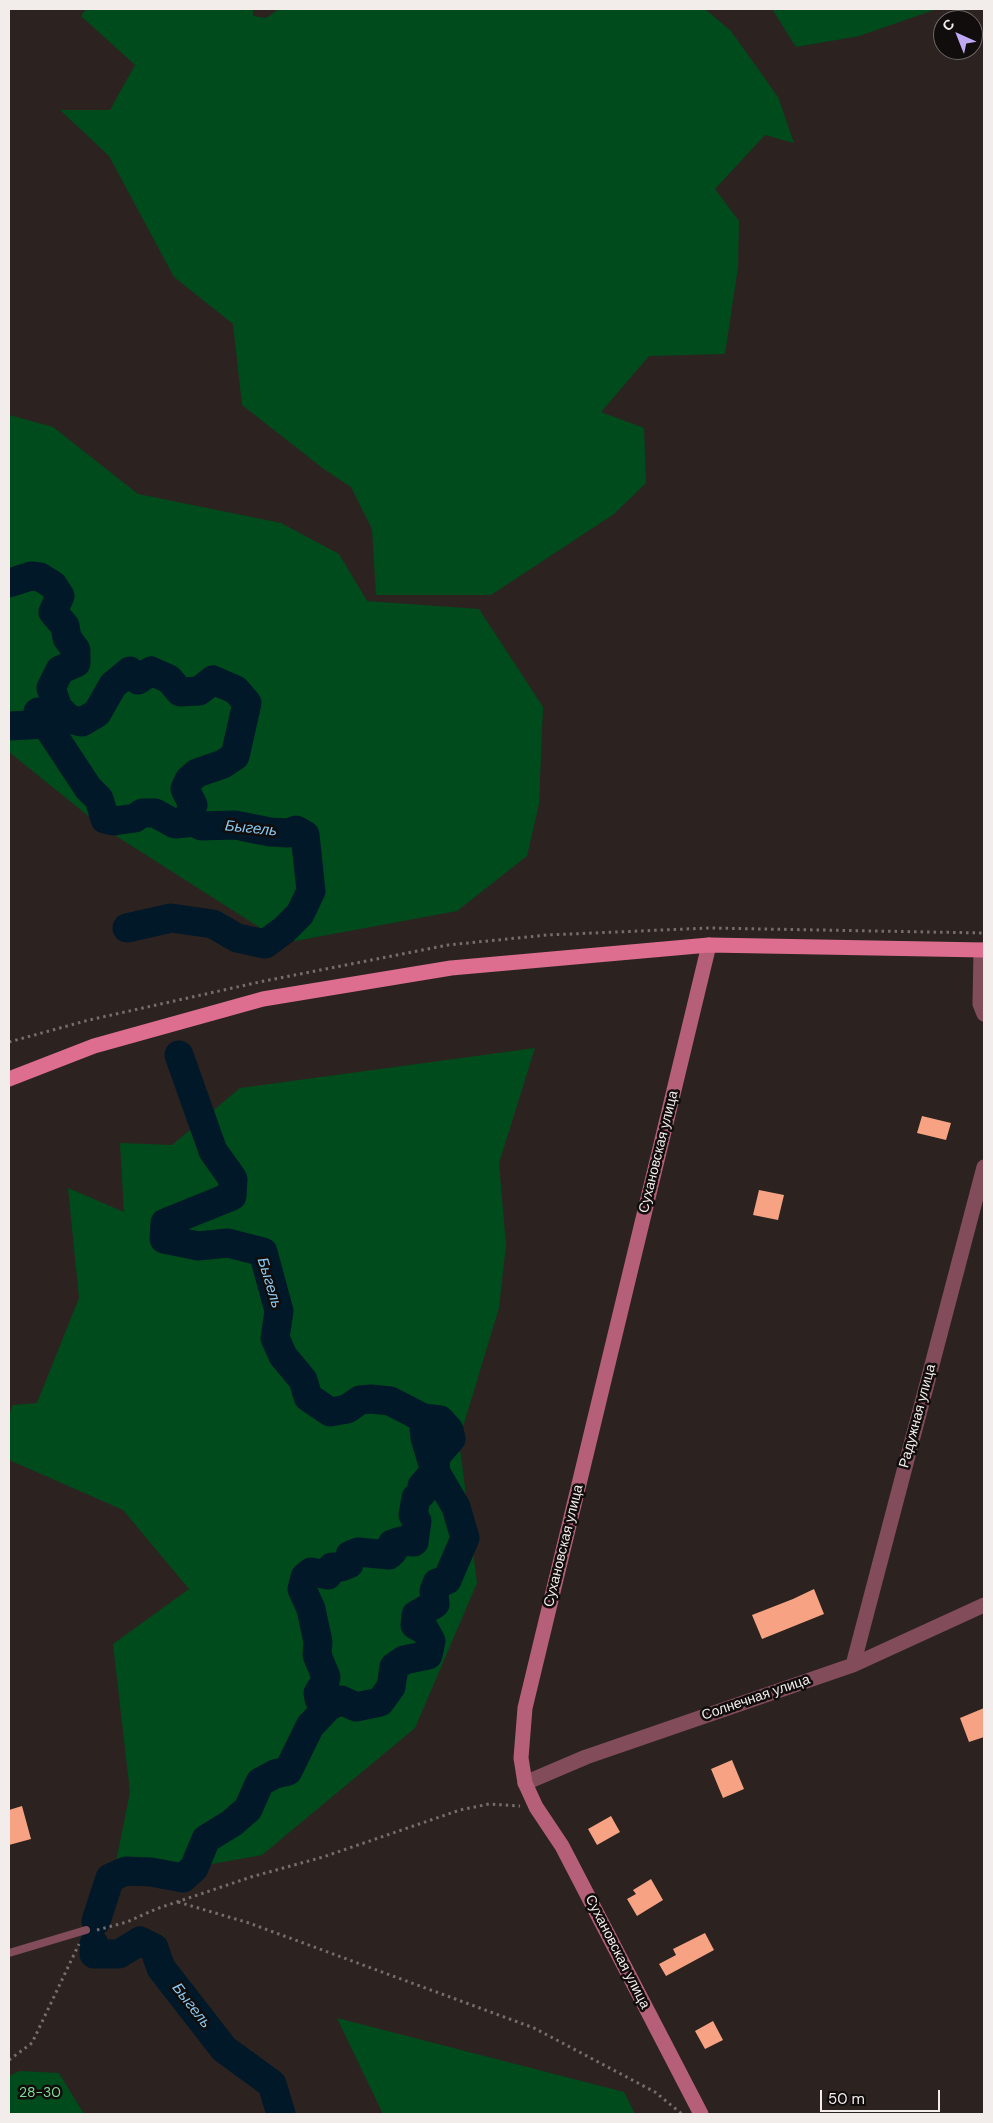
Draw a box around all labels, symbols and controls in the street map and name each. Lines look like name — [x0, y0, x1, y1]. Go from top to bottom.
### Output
north arrow — [933, 10, 983, 60]
text: С — [938, 15, 958, 35]
water label: Быгель — [224, 817, 278, 841]
street label: Сухановская улица — [636, 1089, 682, 1215]
water label: Быгель — [253, 1255, 285, 1311]
street label: Радужная улица — [896, 1362, 940, 1470]
street label: Сухановская улица — [541, 1483, 587, 1609]
street label: Солнечная улица — [700, 1672, 812, 1724]
street label: Сухановская улица — [581, 1892, 653, 2012]
water label: Быгель — [168, 1980, 214, 2032]
scale bar — [823, 2080, 943, 2112]
park label: 28-30 — [19, 2085, 61, 2101]
text: 50 m — [828, 2089, 865, 2109]

